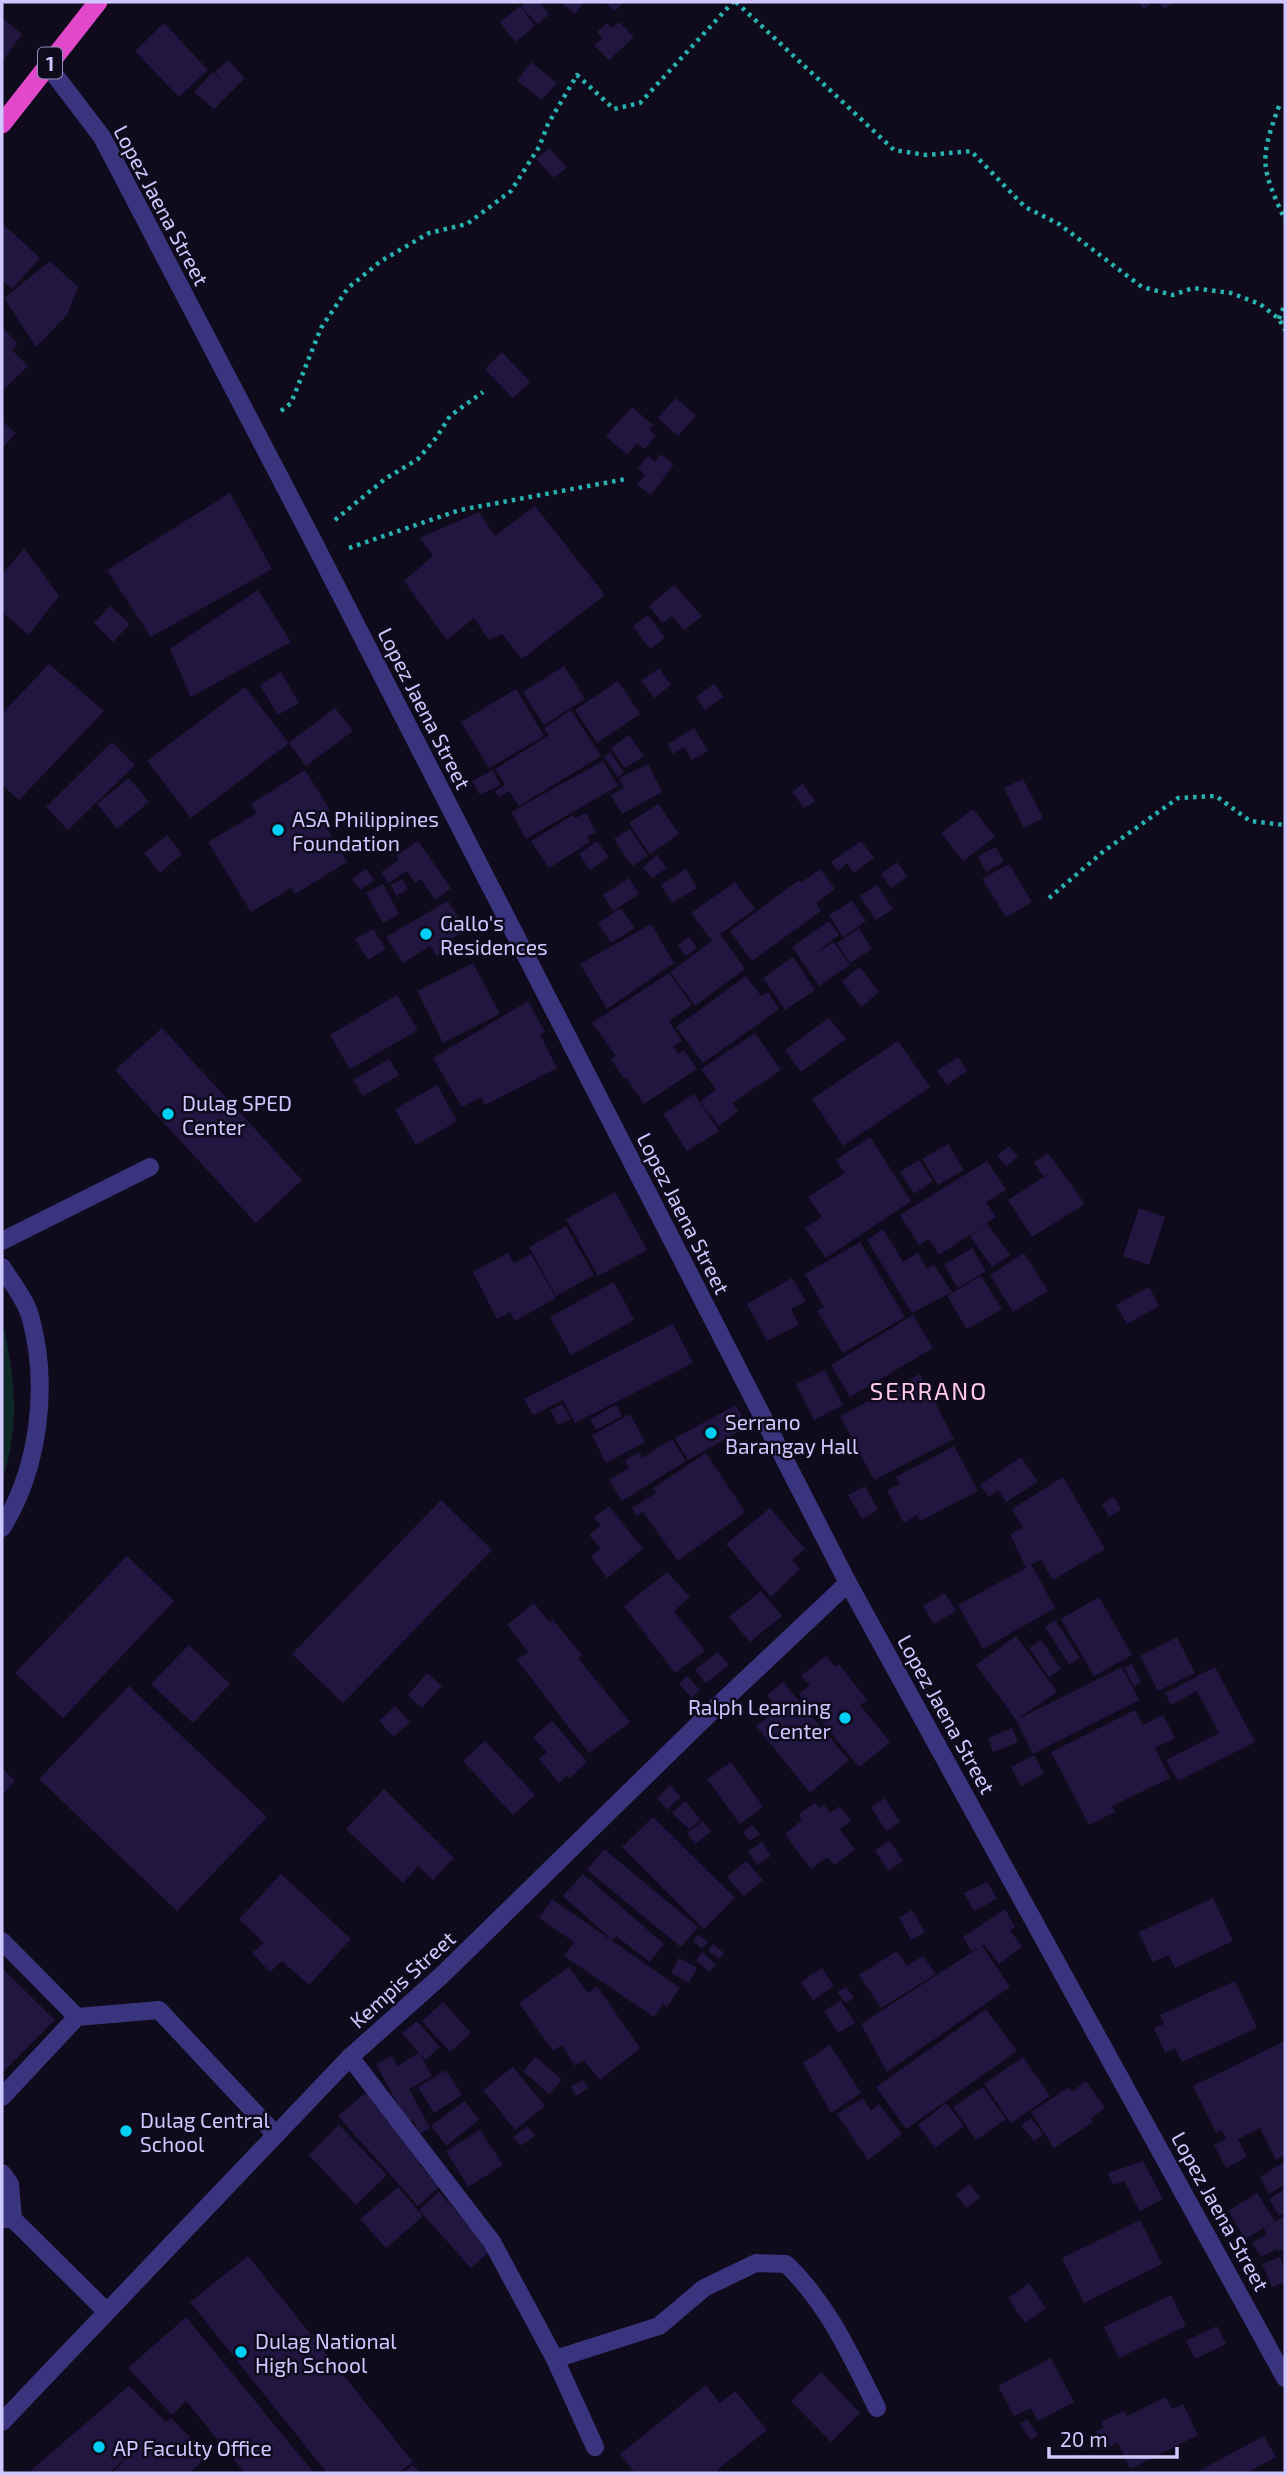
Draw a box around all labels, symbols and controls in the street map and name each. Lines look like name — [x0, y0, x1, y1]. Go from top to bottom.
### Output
road number: 1 — [38, 48, 62, 78]
street label: Lopez Jaena Street — [109, 121, 215, 289]
street label: Lopez Jaena Street — [373, 623, 477, 793]
place label: ASA Philippines Foundation — [292, 806, 439, 855]
marker: ASA Philippines Foundation — [270, 822, 286, 838]
place label: Gallo's Residences — [440, 910, 548, 959]
marker: Gallo's Residences — [418, 926, 434, 942]
place label: Dulag SPED Center — [182, 1090, 292, 1139]
marker: Dulag SPED Center — [160, 1106, 176, 1122]
street label: Lopez Jaena Street — [632, 1128, 736, 1298]
district label: SERRANO — [870, 1376, 988, 1405]
place label: Serrano Barangay Hall — [725, 1409, 859, 1458]
marker: Serrano Barangay Hall — [703, 1425, 719, 1441]
street label: Lopez Jaena Street — [893, 1630, 1001, 1798]
place label: Ralph Learning Center — [688, 1694, 832, 1743]
marker: Ralph Learning Center — [837, 1710, 853, 1726]
street label: Kempis Street — [344, 1925, 460, 2033]
place label: Dulag Central School — [140, 2107, 270, 2156]
marker: Dulag Central School — [118, 2123, 134, 2139]
street label: Lopez Jaena Street — [1167, 2127, 1275, 2295]
place label: Dulag National High School — [255, 2328, 397, 2377]
marker: Dulag National High School — [233, 2344, 249, 2360]
scale bar — [1049, 2416, 1177, 2460]
text: 20 m — [1060, 2426, 1108, 2451]
place label: AP Faculty Office — [113, 2435, 272, 2460]
marker: AP Faculty Office — [91, 2439, 107, 2455]

